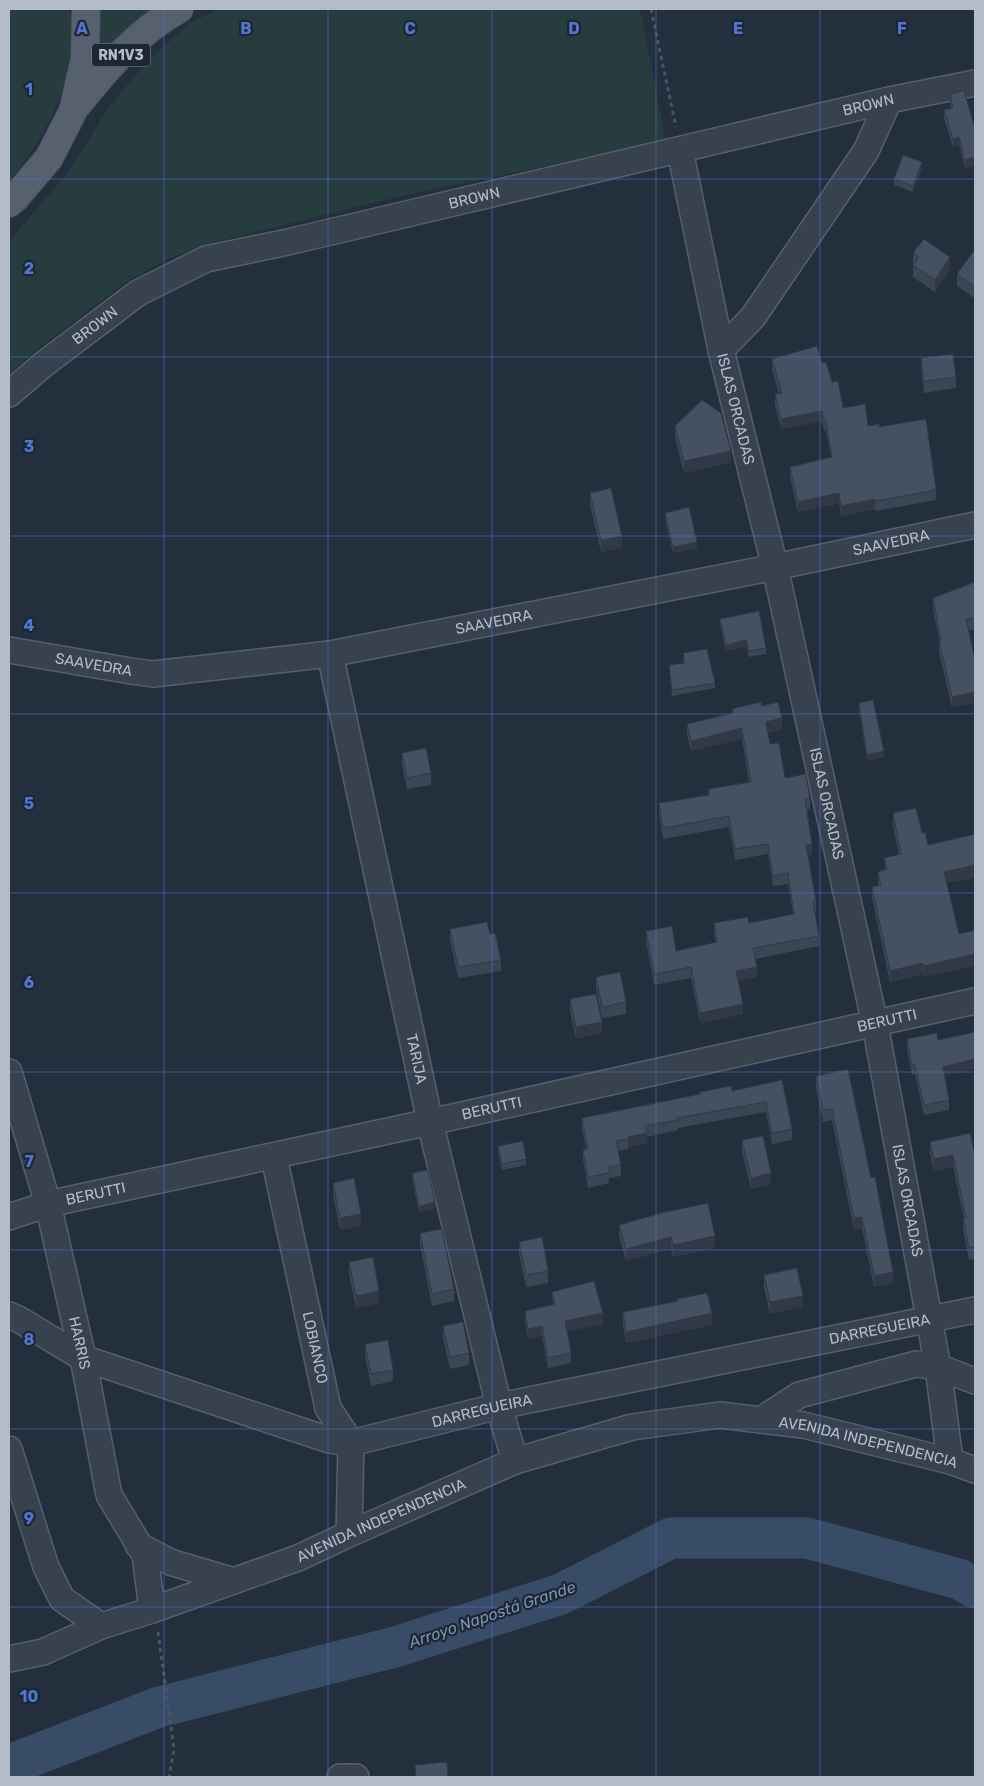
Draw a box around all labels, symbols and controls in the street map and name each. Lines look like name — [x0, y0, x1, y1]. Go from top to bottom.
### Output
text: A — [76, 19, 88, 38]
text: B — [240, 19, 252, 38]
text: C — [404, 19, 416, 38]
text: D — [568, 19, 580, 38]
text: E — [733, 19, 743, 38]
text: F — [897, 19, 907, 38]
road number: RN1V3 — [92, 44, 150, 66]
text: 1 — [25, 80, 33, 99]
street label: BROWN — [841, 90, 896, 120]
street label: BROWN — [447, 183, 502, 213]
text: 2 — [24, 259, 34, 278]
street label: BROWN — [69, 303, 121, 348]
street label: ISLAS ORCADAS — [713, 351, 758, 467]
text: 3 — [24, 437, 34, 456]
street label: SAAVEDRA — [851, 526, 931, 559]
street label: SAAVEDRA — [454, 606, 534, 638]
text: 4 — [24, 616, 35, 635]
street label: SAAVEDRA — [54, 649, 134, 680]
street label: ISLAS ORCADAS — [806, 746, 848, 861]
text: 5 — [24, 794, 34, 813]
text: 6 — [24, 973, 34, 992]
street label: BERUTTI — [855, 1005, 919, 1036]
street label: TARIJA — [402, 1032, 431, 1086]
street label: BERUTTI — [460, 1093, 523, 1124]
street label: ISLAS ORCADAS — [888, 1143, 927, 1258]
text: 7 — [24, 1152, 34, 1171]
street label: BERUTTI — [64, 1179, 127, 1209]
street label: LOBIANCO — [299, 1310, 332, 1385]
street label: DARREGUEIRA — [827, 1310, 932, 1348]
street label: HARRIS — [65, 1315, 94, 1371]
text: 8 — [24, 1330, 35, 1349]
street label: DARREGUEIRA — [430, 1391, 534, 1431]
street label: AVENIDA INDEPENDENCIA — [778, 1413, 960, 1472]
street label: AVENIDA INDEPENDENCIA — [294, 1475, 469, 1566]
text: 9 — [24, 1509, 34, 1528]
water label: Arroyo Napostá Grande — [405, 1577, 578, 1652]
text: 10 — [20, 1687, 39, 1706]

